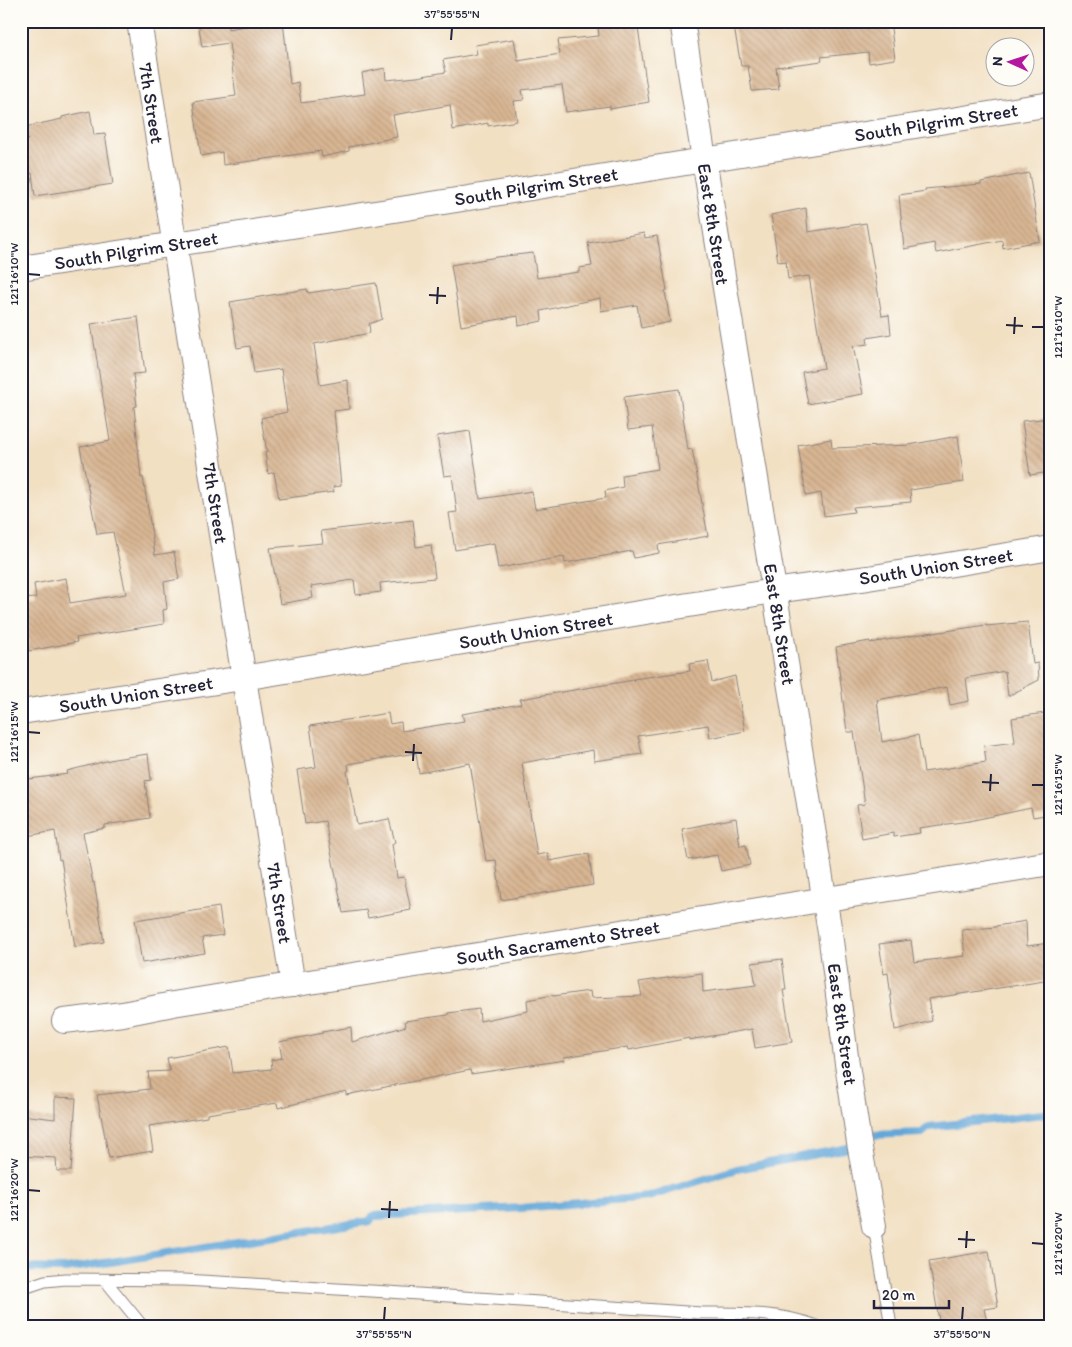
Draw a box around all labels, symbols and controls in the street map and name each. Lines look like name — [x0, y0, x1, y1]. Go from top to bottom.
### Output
text: 37°55'55"N — [424, 7, 480, 21]
north arrow — [984, 38, 1034, 88]
text: N — [989, 56, 1006, 67]
street label: 7th Street — [134, 61, 169, 145]
street label: South Pilgrim Street — [853, 98, 1020, 147]
street label: South Pilgrim Street — [453, 162, 620, 211]
street label: East 8th Street — [693, 162, 734, 287]
street label: South Pilgrim Street — [53, 226, 220, 275]
text: 121°16'10"W — [7, 243, 21, 305]
text: 121°16'10"W — [1051, 296, 1065, 358]
street label: 7th Street — [198, 461, 233, 545]
street label: South Union Street — [857, 543, 1015, 590]
street label: East 8th Street — [759, 562, 800, 687]
street label: South Union Street — [457, 607, 615, 654]
street label: South Union Street — [57, 671, 215, 718]
text: 121°16'15"W — [7, 701, 21, 763]
text: 121°16'15"W — [1051, 754, 1065, 816]
street label: 7th Street — [262, 861, 297, 945]
street label: South Sacramento Street — [455, 915, 661, 970]
street label: East 8th Street — [823, 962, 862, 1086]
text: 121°16'20"W — [7, 1158, 21, 1222]
text: 121°16'20"W — [1051, 1212, 1065, 1276]
scale bar — [874, 1277, 950, 1309]
text: 20 m — [882, 1286, 916, 1304]
text: 37°55'55"N — [356, 1327, 412, 1341]
text: 37°55'50"N — [933, 1327, 991, 1341]

